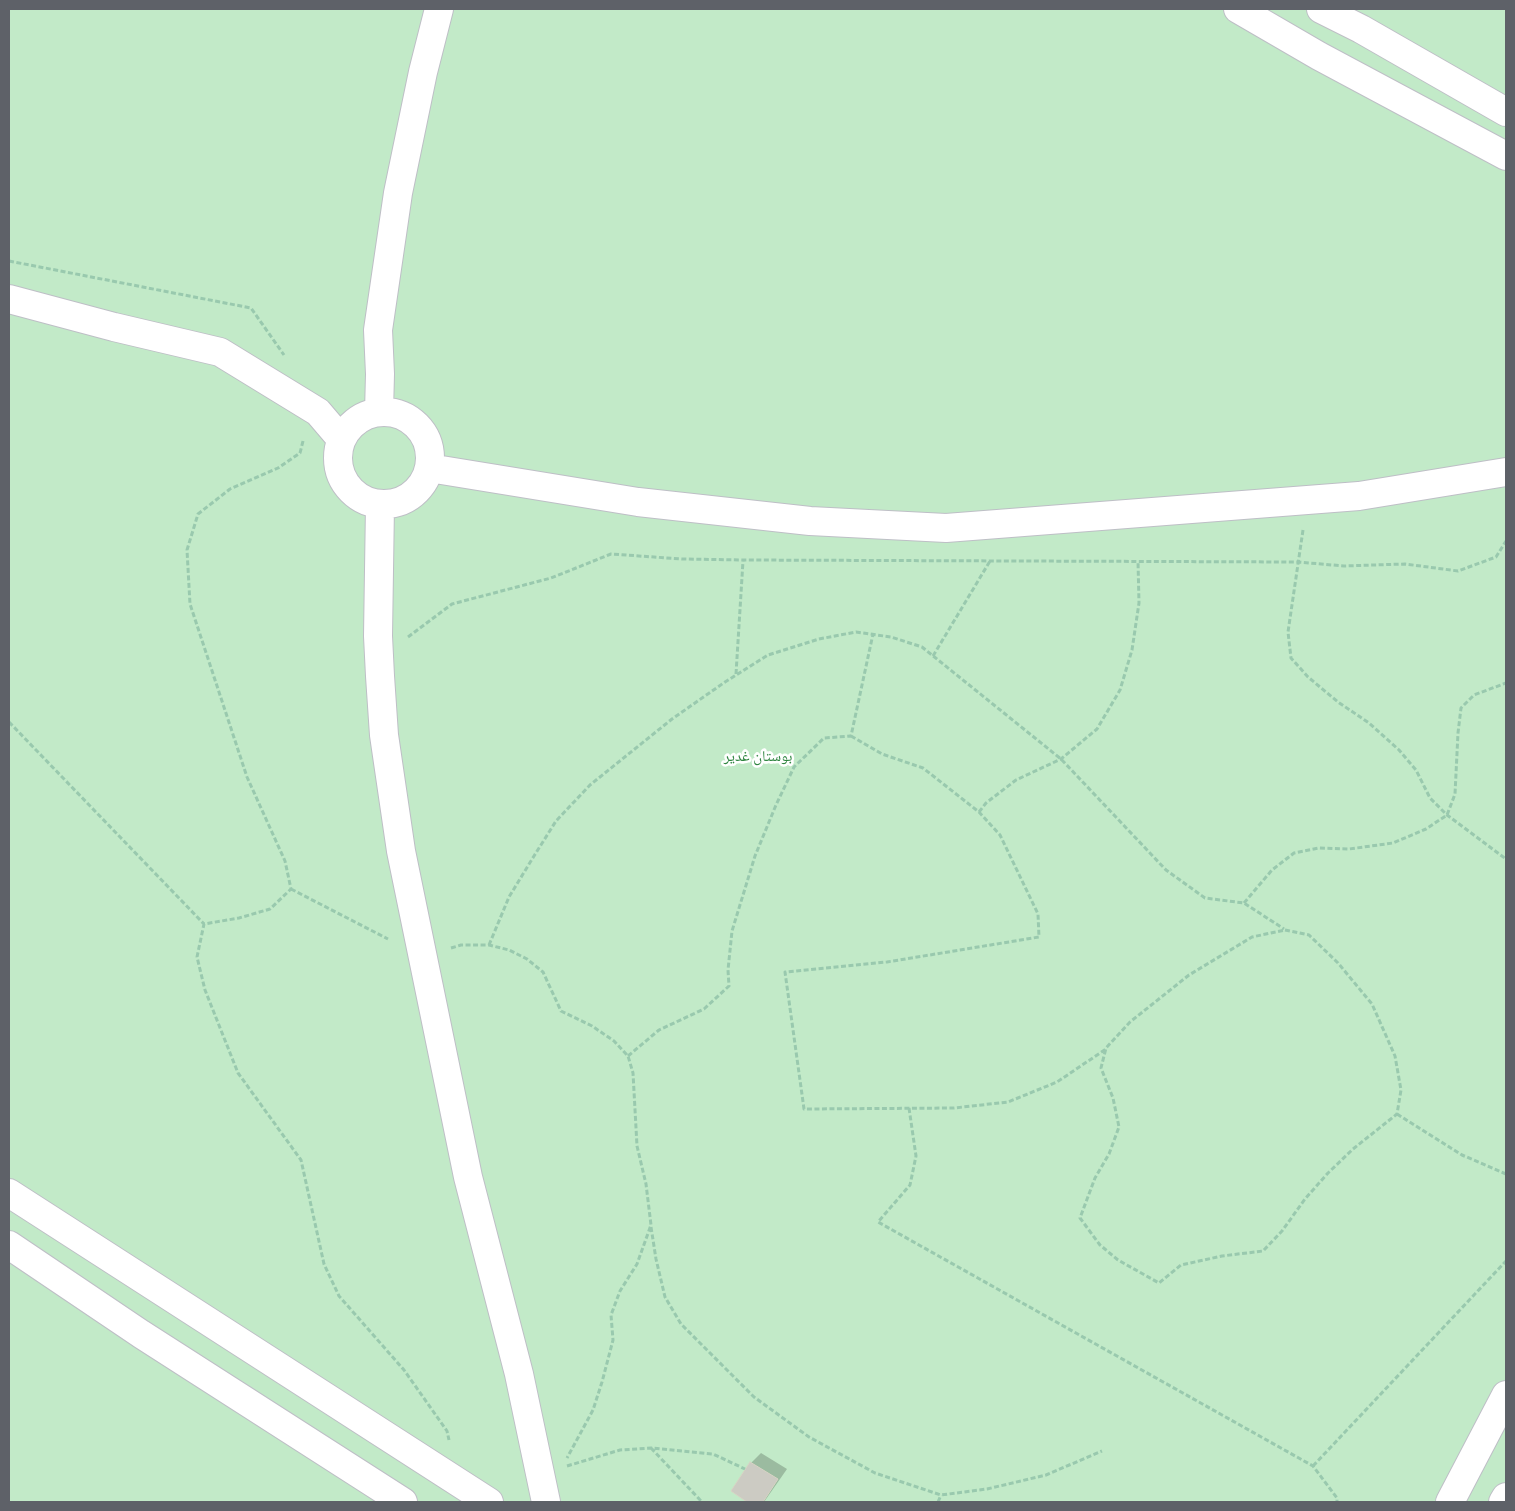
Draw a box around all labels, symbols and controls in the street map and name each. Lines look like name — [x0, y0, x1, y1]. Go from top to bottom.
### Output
park label: بوستان غدیر — [724, 747, 792, 765]

